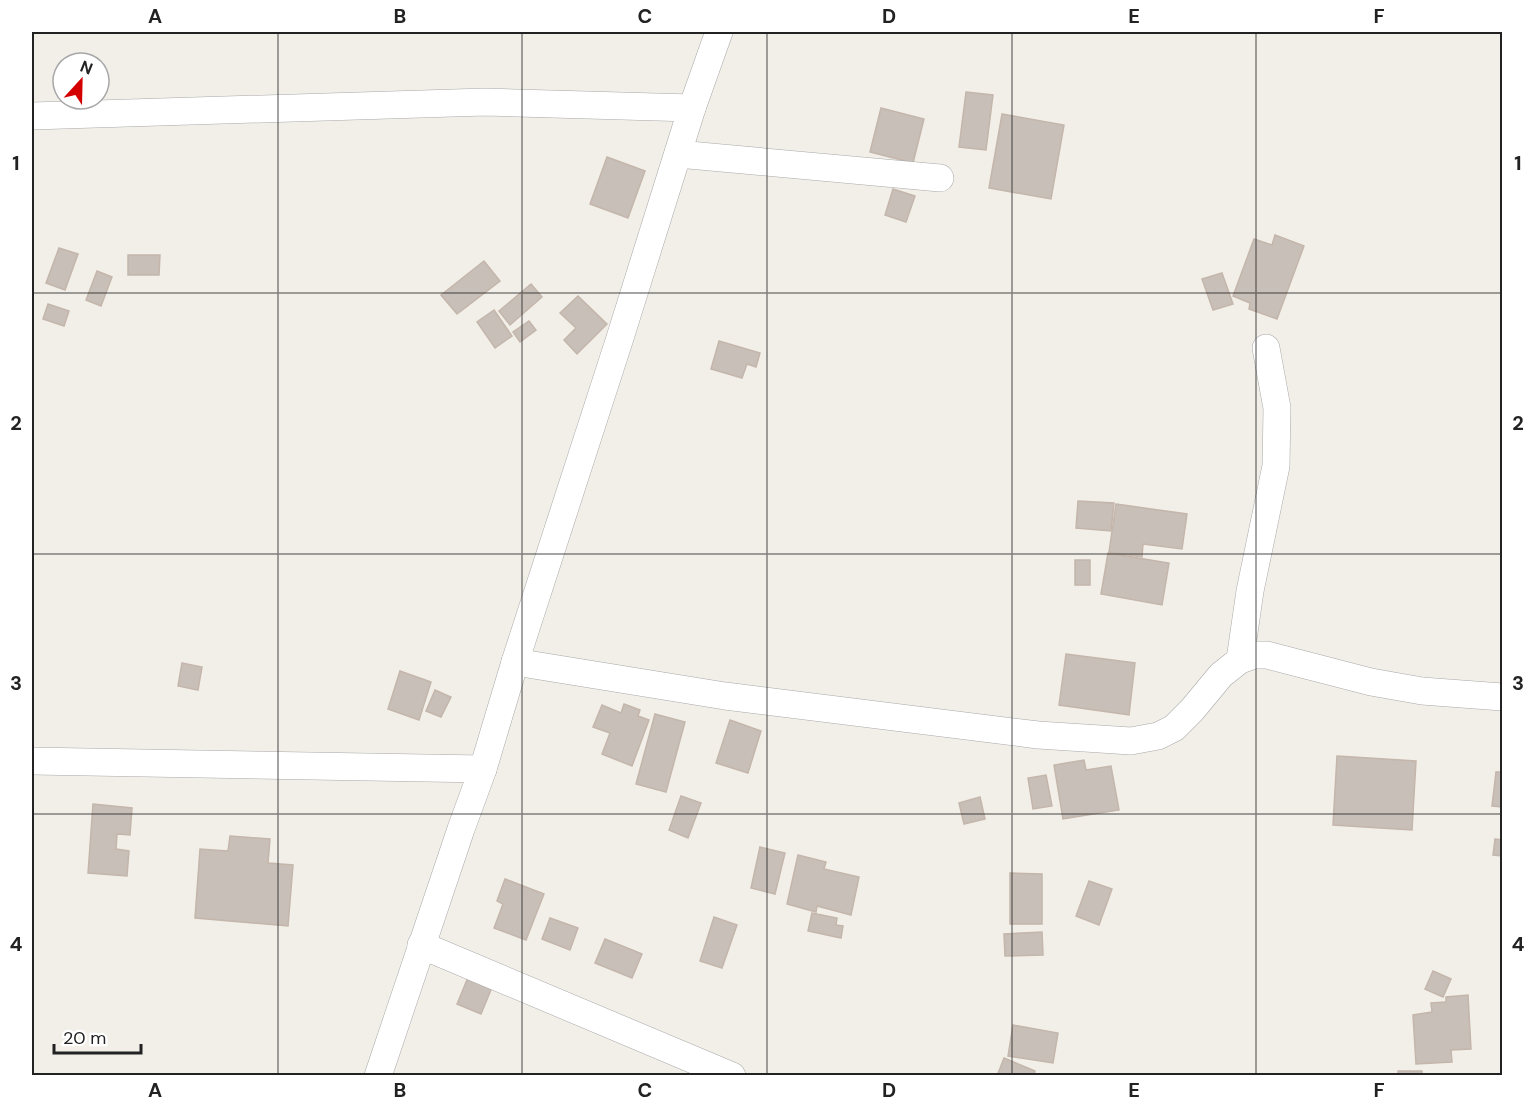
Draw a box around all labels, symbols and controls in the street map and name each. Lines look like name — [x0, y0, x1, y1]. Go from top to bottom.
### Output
text: A — [148, 3, 162, 29]
text: B — [394, 3, 406, 29]
text: C — [638, 3, 652, 29]
text: D — [882, 3, 896, 29]
text: E — [1128, 3, 1140, 29]
text: F — [1373, 3, 1385, 29]
north arrow — [51, 51, 111, 111]
text: N — [77, 56, 96, 79]
text: 1 — [12, 150, 20, 176]
text: 1 — [1514, 150, 1522, 176]
text: 2 — [10, 410, 22, 436]
text: 2 — [1512, 410, 1524, 436]
text: 3 — [10, 670, 22, 696]
text: 3 — [1512, 670, 1524, 696]
text: 4 — [10, 931, 23, 957]
text: 4 — [1512, 931, 1525, 957]
scale bar — [54, 1017, 141, 1055]
text: 20 m — [63, 1026, 106, 1050]
text: A — [148, 1077, 162, 1103]
text: B — [394, 1077, 406, 1103]
text: C — [638, 1077, 652, 1103]
text: D — [882, 1077, 896, 1103]
text: E — [1128, 1077, 1140, 1103]
text: F — [1373, 1077, 1385, 1103]

